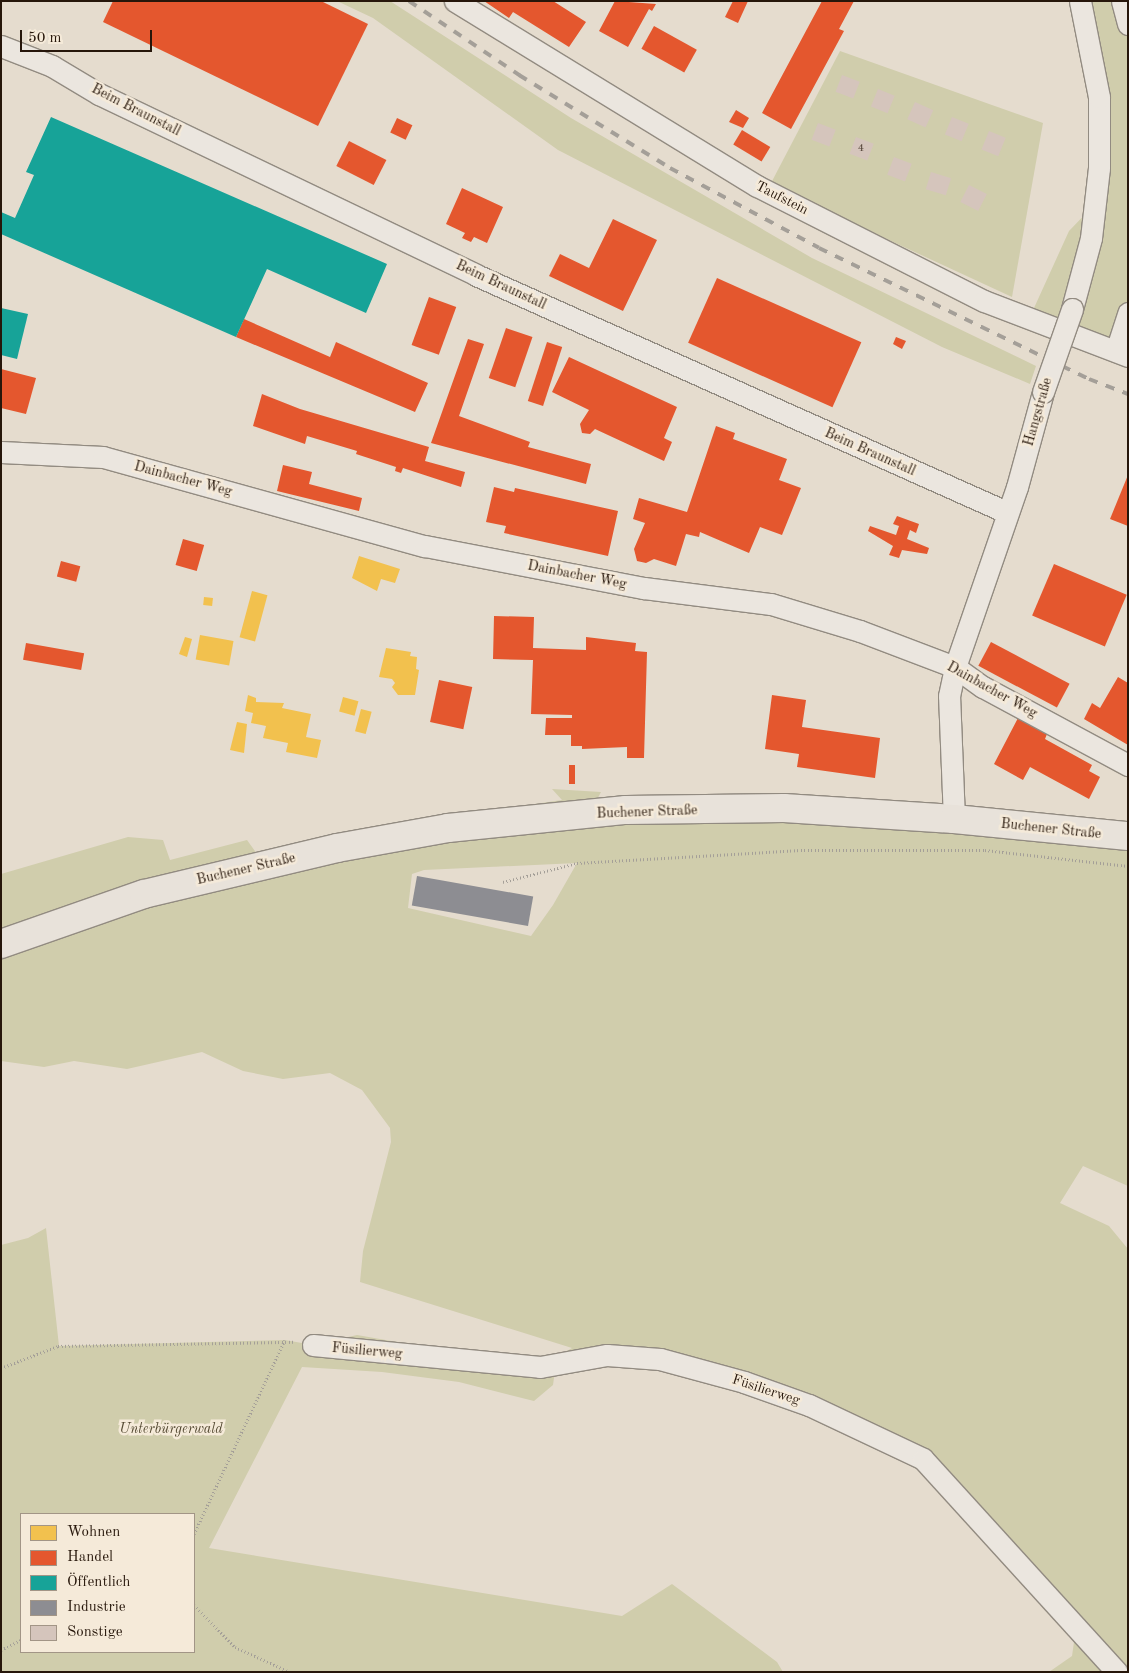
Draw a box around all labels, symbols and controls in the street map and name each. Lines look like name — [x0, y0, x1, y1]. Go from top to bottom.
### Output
scale bar — [22, 20, 155, 52]
text: 50 m — [28, 31, 62, 46]
street label: Beim Braunstall — [89, 80, 183, 140]
house number: 4 — [858, 142, 864, 156]
street label: Taufstein — [753, 178, 811, 218]
street label: Beim Braunstall — [453, 257, 549, 313]
street label: Hangstraße — [1020, 376, 1056, 448]
street label: Beim Braunstall — [822, 424, 918, 480]
street label: Dainbacher Weg — [132, 458, 234, 500]
street label: Dainbacher Weg — [526, 557, 628, 593]
street label: Dainbacher Weg — [944, 658, 1040, 722]
street label: Buchener Straße — [596, 802, 698, 822]
street label: Buchener Straße — [1000, 815, 1102, 843]
street label: Buchener Straße — [195, 849, 297, 889]
street label: Füsilierweg — [331, 1340, 403, 1362]
street label: Füsilierweg — [730, 1371, 802, 1409]
park label: Unterbürgerwald — [119, 1421, 223, 1437]
legend — [20, 1513, 195, 1653]
text: Wohnen — [67, 1525, 120, 1540]
text: Handel — [67, 1550, 113, 1565]
text: Öffentlich — [67, 1575, 130, 1590]
text: Industrie — [67, 1600, 126, 1615]
text: Sonstige — [67, 1625, 123, 1640]

